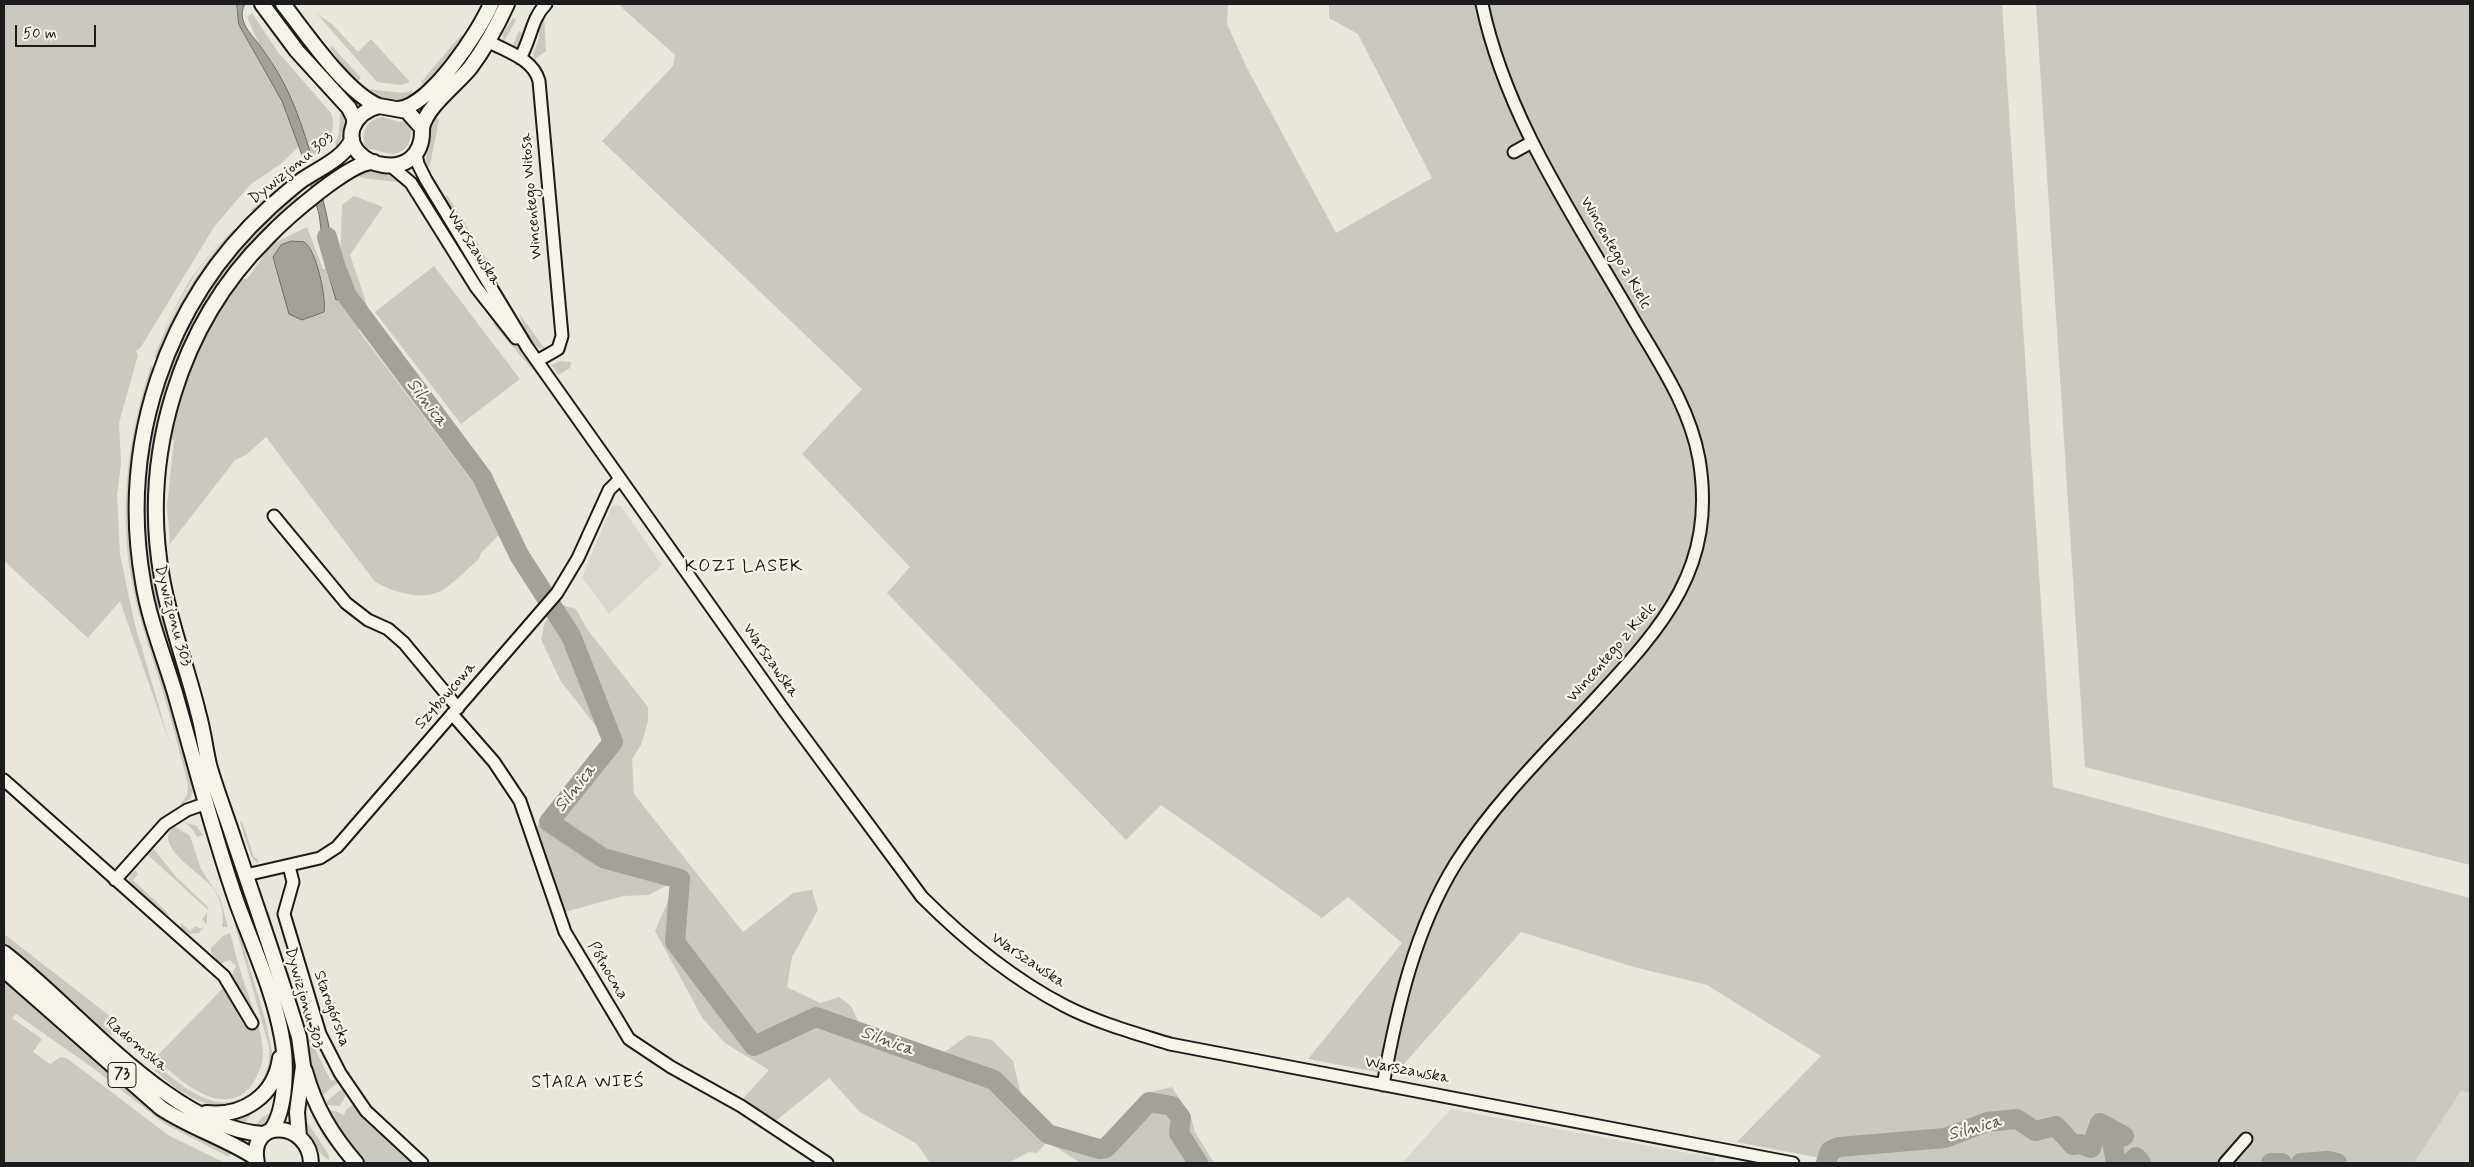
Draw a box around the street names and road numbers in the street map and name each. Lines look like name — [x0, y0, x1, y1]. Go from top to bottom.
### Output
street label: Dywizjonu 303 — [246, 129, 338, 209]
street label: Wincentego Witosa — [517, 132, 547, 260]
street label: Wincentego z Kielc — [1575, 194, 1655, 312]
street label: Warszawska — [442, 207, 504, 289]
street label: Dywizjonu 303 — [149, 563, 195, 669]
street label: Wincentego z Kielc — [1563, 599, 1661, 707]
street label: Warszawska — [738, 620, 802, 702]
street label: Szybowcowa — [411, 658, 481, 734]
street label: Warszawska — [987, 929, 1069, 993]
street label: Północna — [582, 939, 632, 1003]
street label: Dywizjonu 303 — [279, 945, 327, 1051]
street label: Starogórska — [308, 968, 354, 1050]
street label: Radomska — [101, 1014, 171, 1076]
street label: Warszawska — [1363, 1053, 1451, 1089]
road number: 73 — [108, 1062, 136, 1088]

